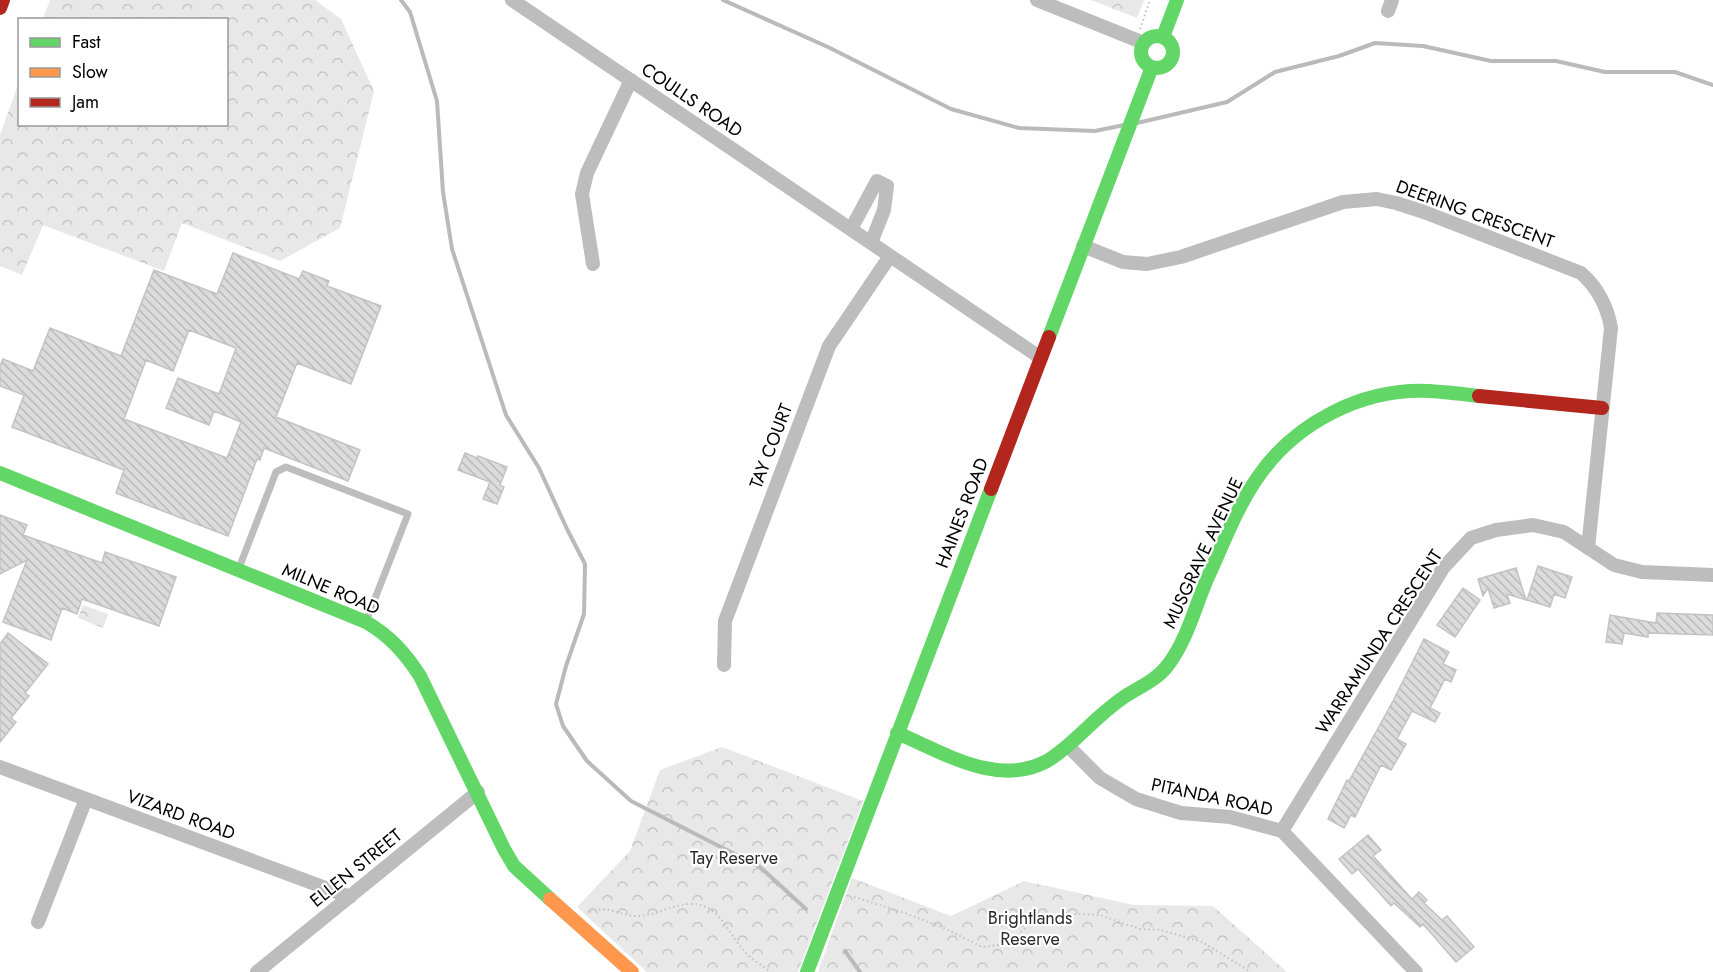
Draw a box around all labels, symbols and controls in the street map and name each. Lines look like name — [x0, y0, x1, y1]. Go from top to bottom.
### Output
legend — [18, 18, 228, 126]
text: Fast — [72, 29, 101, 55]
street label: COULLS ROAD — [636, 56, 748, 144]
text: Slow — [72, 59, 109, 85]
text: Jam — [70, 89, 99, 115]
street label: DEERING CRESCENT — [1392, 173, 1558, 255]
street label: TAY COURT — [743, 399, 799, 492]
street label: HAINES ROAD — [929, 454, 995, 572]
street label: MUSGRAVE AVENUE — [1157, 473, 1249, 633]
street label: WARRAMUNDA CRESCENT — [1309, 544, 1449, 739]
street label: MILNE ROAD — [278, 557, 384, 621]
street label: PITANDA ROAD — [1149, 771, 1275, 823]
street label: VIZARD ROAD — [123, 783, 239, 847]
street label: ELLEN STREET — [304, 822, 408, 913]
park label: Tay Reserve — [690, 845, 778, 871]
park label: Brightlands Reserve — [988, 905, 1072, 952]

